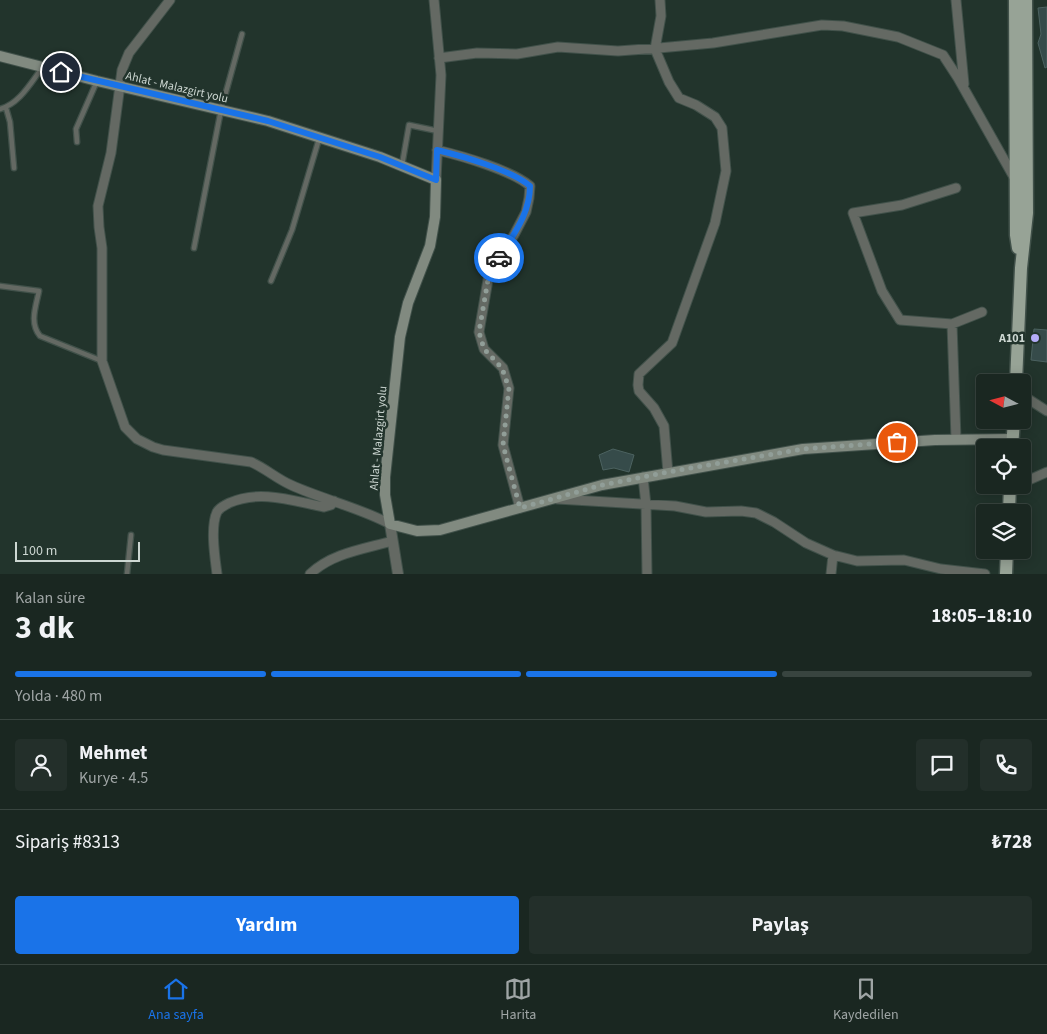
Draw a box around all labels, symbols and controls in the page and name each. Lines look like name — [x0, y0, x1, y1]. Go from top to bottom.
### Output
pin — [40, 51, 82, 93]
icon: home — [47, 58, 75, 86]
street label: Ahlat - Malazgirt yolu — [124, 67, 230, 108]
courier — [474, 233, 524, 283]
icon: car — [485, 244, 513, 272]
place label: A101 — [998, 330, 1025, 347]
marker: A101 — [1029, 332, 1041, 344]
north arrow — [976, 374, 1031, 429]
map controls — [976, 374, 1031, 559]
street label: Ahlat - Malazgirt yolu — [365, 385, 392, 491]
pin — [876, 421, 918, 463]
icon: bag — [883, 428, 911, 456]
button: locate — [976, 439, 1031, 494]
button: layers — [976, 504, 1031, 559]
scale bar — [15, 539, 140, 562]
text: 100 m — [22, 541, 57, 561]
text: Kalan süre — [15, 587, 85, 609]
text: 18:05–18:10 — [931, 603, 1032, 630]
text: 3 dk — [15, 605, 74, 651]
text: Yolda · 480 m — [15, 685, 102, 707]
button: person — [15, 739, 67, 791]
button: chat — [916, 739, 968, 791]
button: phone — [980, 739, 1032, 791]
text: Mehmet — [79, 740, 147, 767]
text: Kurye · 4.5 — [79, 767, 148, 789]
text: Sipariş #8313 — [15, 829, 120, 856]
text: ₺728 — [992, 829, 1032, 856]
button: Yardım — [15, 896, 519, 954]
button: Paylaş — [529, 896, 1032, 954]
tab: Ana sayfa — [148, 975, 204, 1025]
tab: Harita — [500, 975, 536, 1025]
tab: Kaydedilen — [833, 975, 899, 1025]

